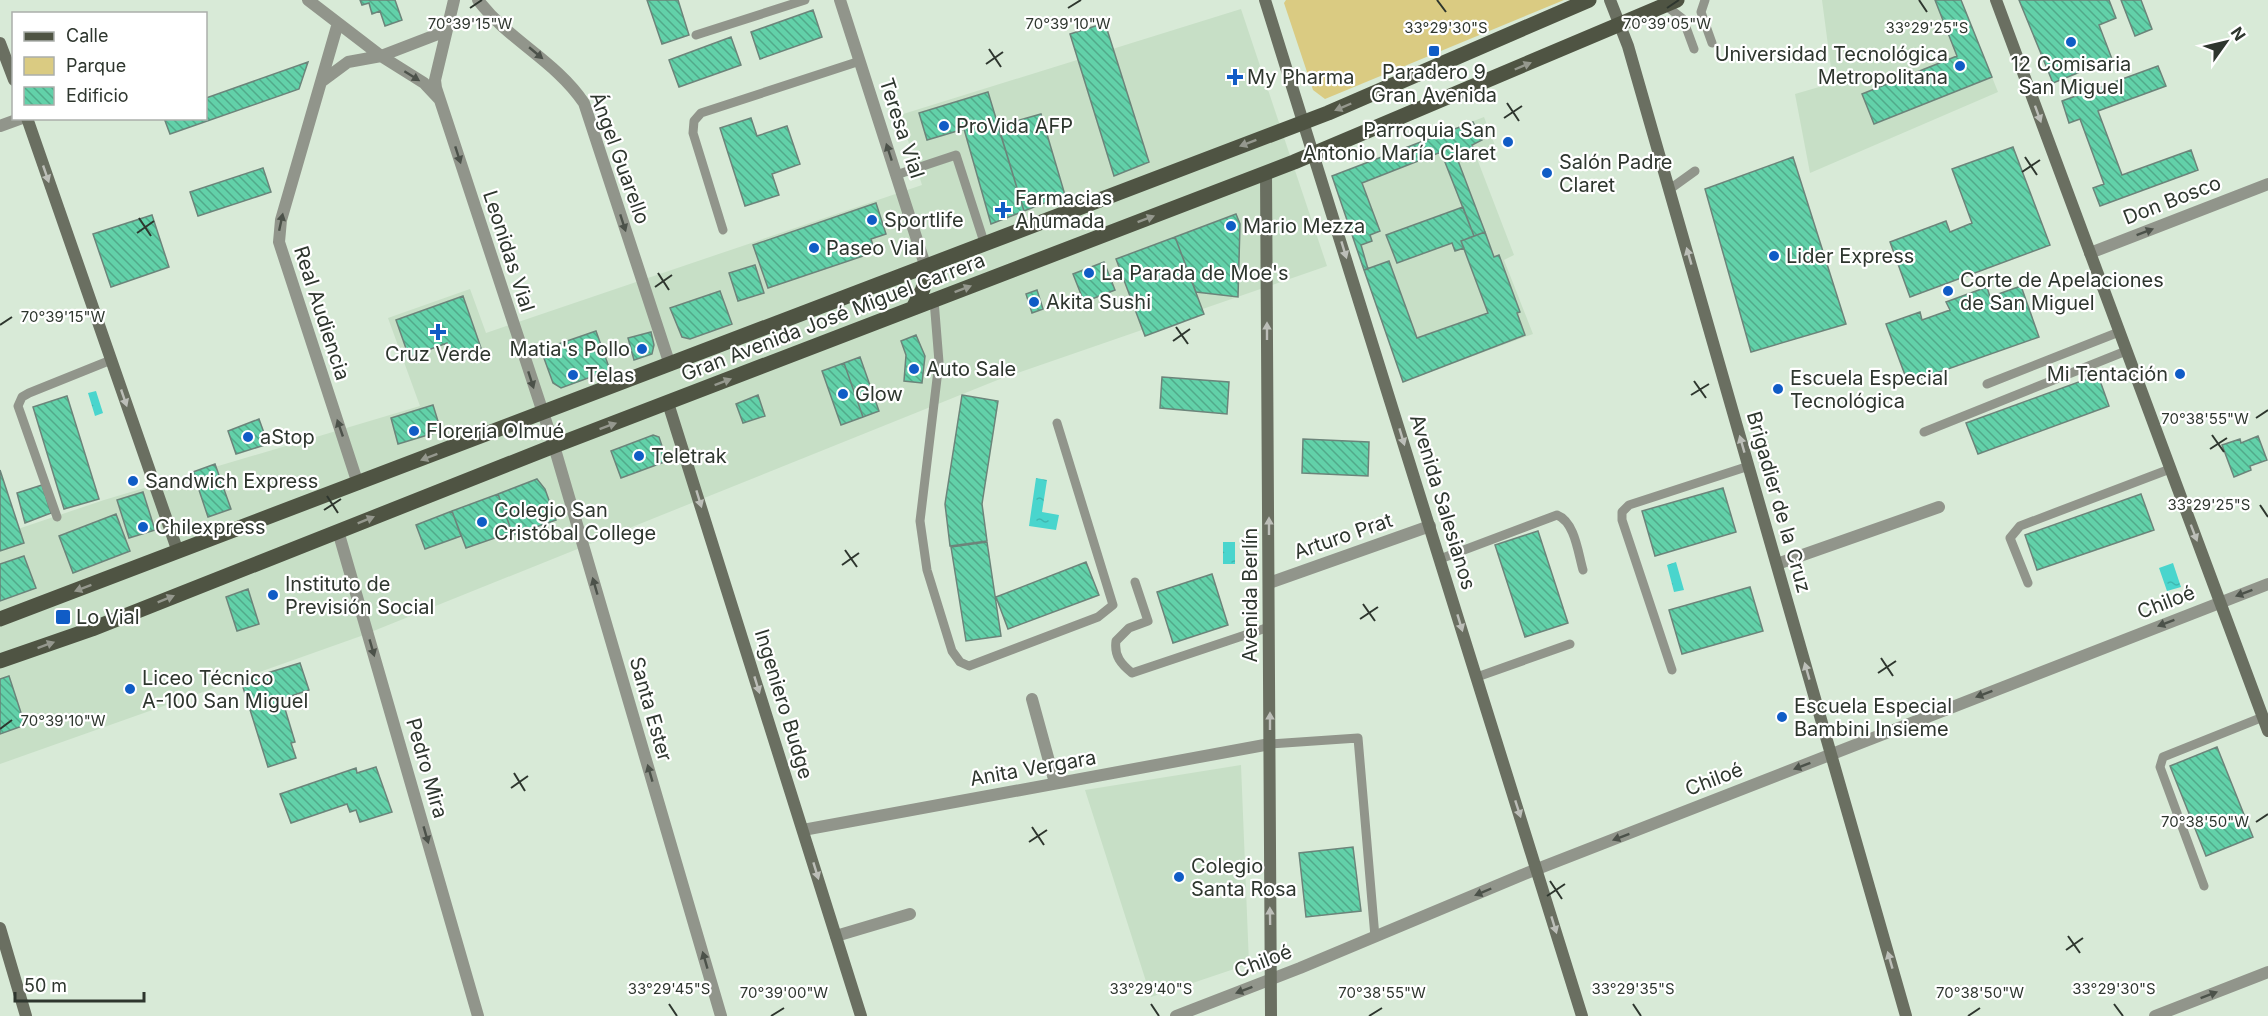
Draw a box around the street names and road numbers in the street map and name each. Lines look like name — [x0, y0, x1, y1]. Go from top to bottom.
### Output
street label: Teresa Vial — [875, 75, 929, 181]
street label: Ángel Guarello — [585, 88, 656, 227]
street label: Don Bosco — [2120, 170, 2224, 230]
street label: Leonidas Vial — [478, 187, 540, 315]
street label: Real Audiencia — [289, 243, 355, 383]
street label: Gran Avenida José Miguel Carrera — [678, 248, 988, 386]
street label: Brigadier de la Cruz — [1742, 409, 1816, 595]
street label: Avenida Salesianos — [1405, 411, 1481, 593]
street label: Arturo Prat — [1290, 508, 1396, 564]
street label: Avenida Berlín — [1238, 528, 1262, 662]
street label: Chiloé — [2134, 580, 2198, 624]
street label: Ingeniero Budge — [750, 626, 818, 782]
street label: Santa Ester — [625, 654, 677, 764]
street label: Pedro Mira — [401, 715, 453, 821]
street label: Anita Vergara — [968, 745, 1098, 791]
street label: Chiloé — [1682, 757, 1746, 801]
street label: Chiloé — [1231, 939, 1295, 983]

